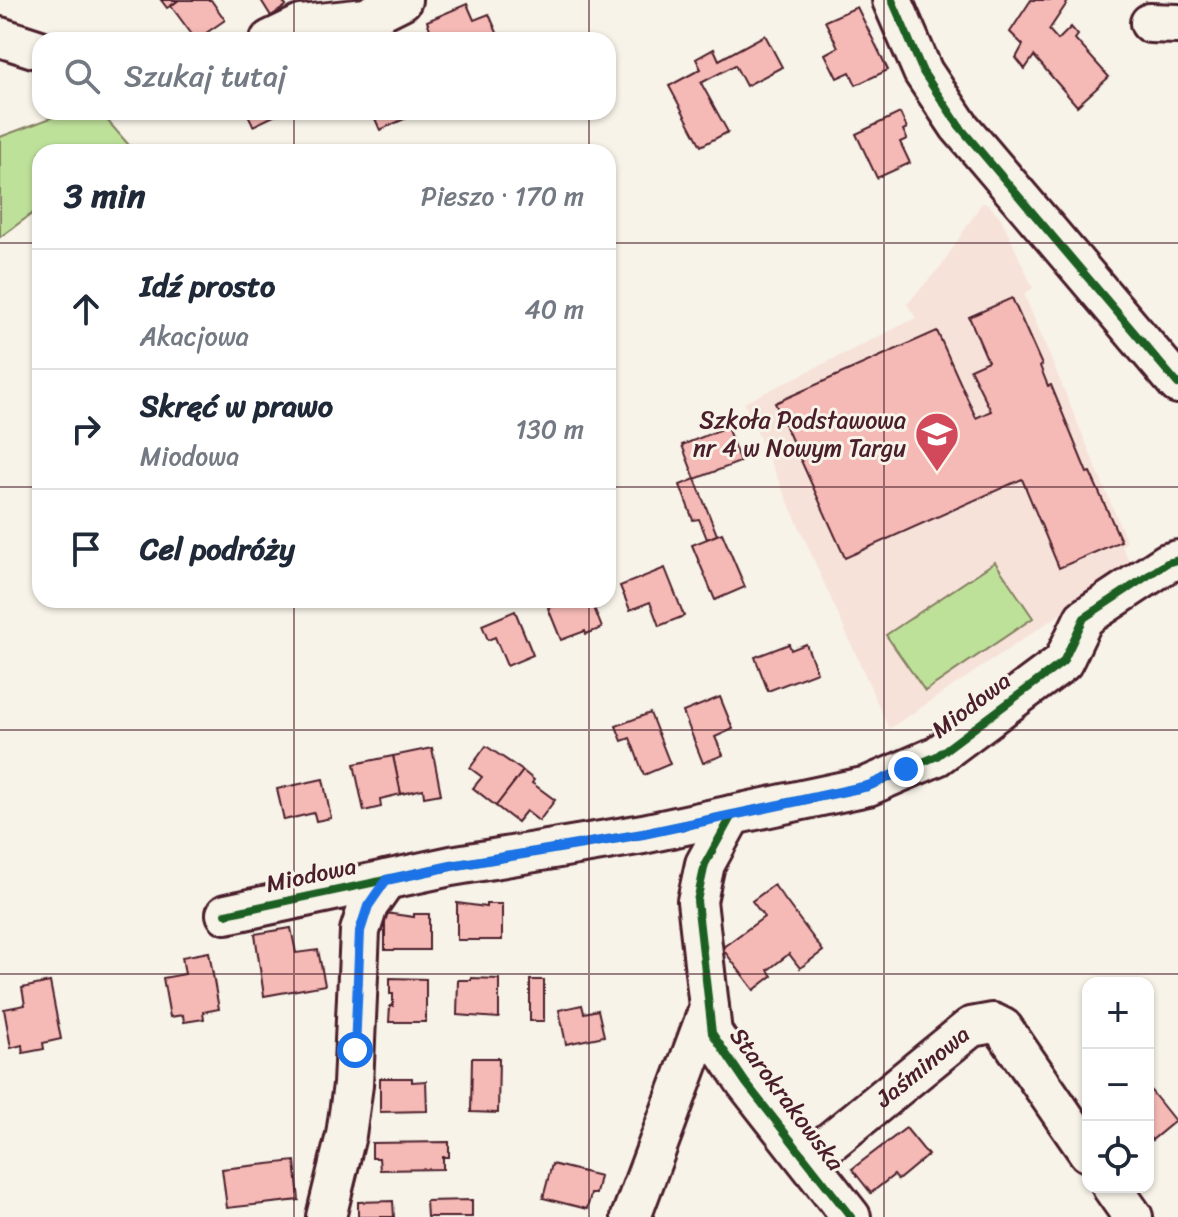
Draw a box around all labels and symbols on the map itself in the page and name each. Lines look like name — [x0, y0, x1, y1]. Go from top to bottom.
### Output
place label: Szkoła Podstawowa nr 4 w Nowym Targu — [693, 399, 906, 469]
school or university icon: Szkoła Podstawowa nr 4 w Nowym Targu — [913, 410, 961, 473]
street label: Miodowa — [922, 661, 1020, 749]
route end — [888, 751, 924, 787]
street label: Miodowa — [262, 845, 360, 905]
street label: Jaśminowa — [865, 1014, 980, 1119]
street label: Starokrakowska — [719, 1018, 856, 1181]
route start — [337, 1032, 373, 1068]

